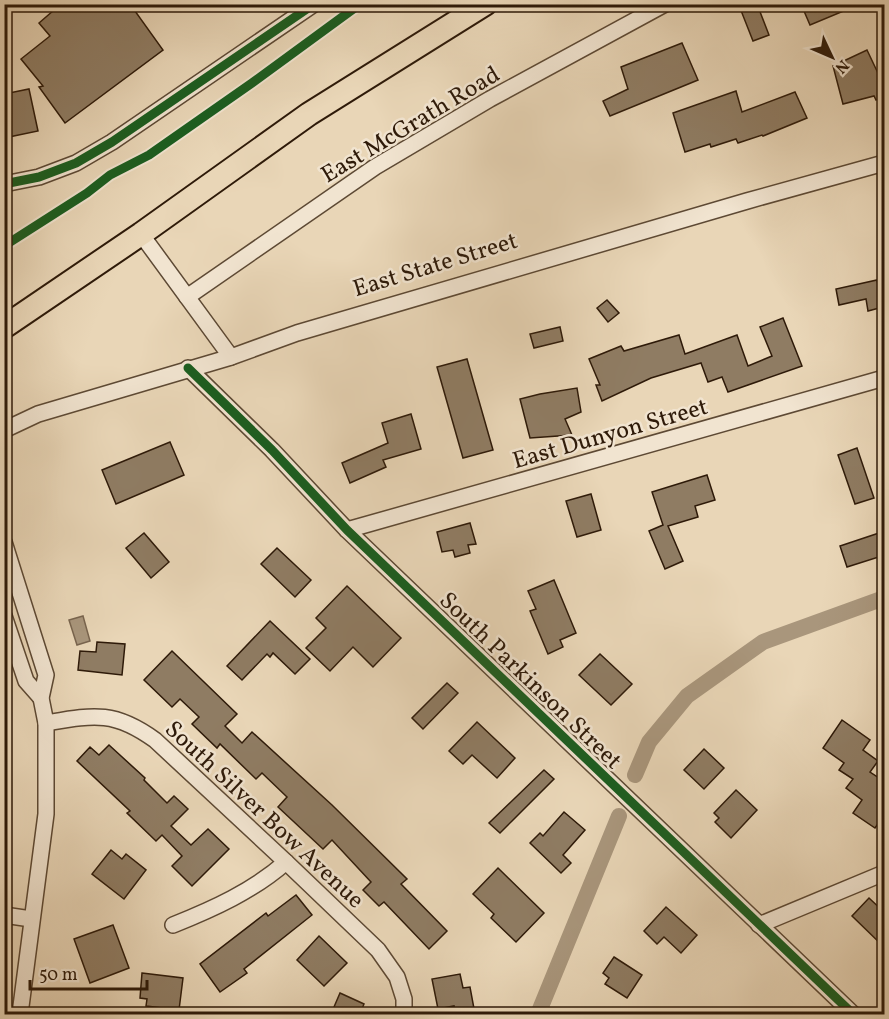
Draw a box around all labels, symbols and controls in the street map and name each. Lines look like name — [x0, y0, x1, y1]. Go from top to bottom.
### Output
north arrow — [802, 27, 862, 87]
text: N — [829, 54, 853, 78]
street label: East McGrath Road — [315, 59, 507, 193]
street label: East State Street — [349, 225, 522, 307]
street label: East Dunyon Street — [509, 391, 712, 479]
street label: South Parkinson Street — [430, 585, 629, 778]
street label: South Silver Bow Avenue — [156, 714, 371, 917]
scale bar — [30, 953, 147, 991]
text: 50 m — [39, 963, 78, 988]

